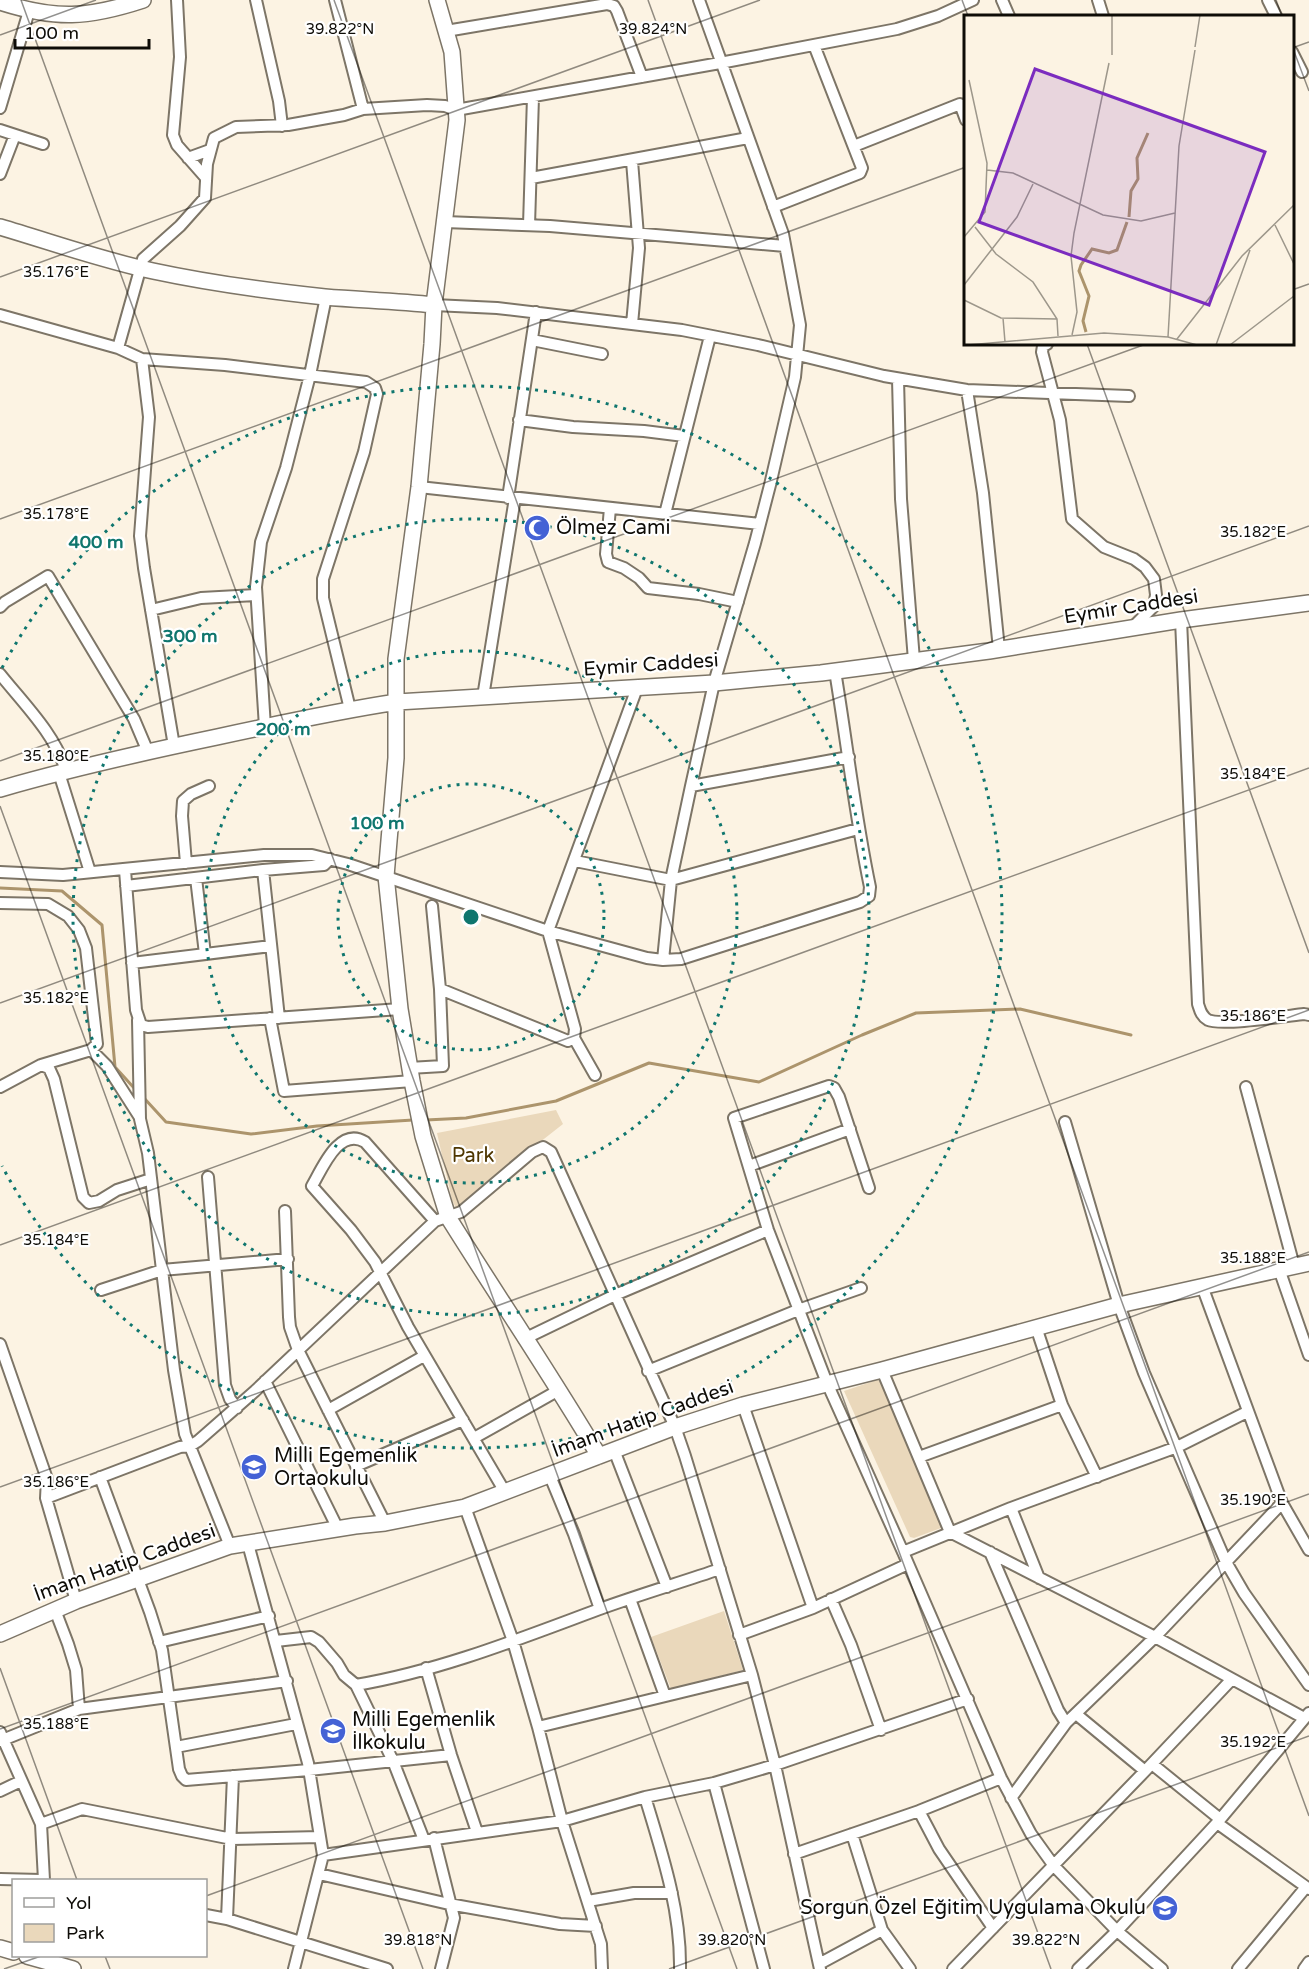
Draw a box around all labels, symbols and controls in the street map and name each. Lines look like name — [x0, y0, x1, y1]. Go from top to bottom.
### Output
scale bar — [15, 12, 148, 50]
inset map — [964, 15, 1294, 345]
text: 39.822°N — [306, 20, 374, 38]
text: 39.824°N — [619, 20, 687, 38]
text: 100 m — [24, 22, 79, 44]
text: 35.176°E — [23, 263, 89, 281]
text: 35.178°E — [23, 505, 89, 523]
mosque icon: Ölmez Cami — [522, 513, 552, 543]
place label: Ölmez Cami — [556, 515, 670, 540]
text: 35.182°E — [1220, 523, 1286, 541]
text: 400 m — [68, 531, 124, 553]
street label: Eymir Caddesi — [1062, 585, 1200, 629]
text: 300 m — [162, 625, 218, 647]
street label: Eymir Caddesi — [582, 648, 720, 682]
text: 200 m — [255, 718, 311, 740]
text: 35.180°E — [23, 747, 89, 765]
text: 35.184°E — [1220, 765, 1286, 783]
text: 100 m — [349, 812, 405, 834]
centre of rings — [461, 907, 481, 927]
text: 35.182°E — [23, 989, 89, 1007]
text: 35.186°E — [1220, 1007, 1286, 1025]
park label: Park — [452, 1144, 494, 1168]
text: 35.184°E — [23, 1231, 89, 1249]
text: 35.188°E — [1220, 1249, 1286, 1267]
street label: İmam Hatip Caddesi — [549, 1375, 737, 1463]
place label: Milli Egemenlik Ortaokulu — [274, 1444, 417, 1491]
school or university icon: Milli Egemenlik Ortaokulu — [239, 1452, 269, 1482]
text: 35.186°E — [23, 1473, 89, 1491]
text: 35.190°E — [1220, 1491, 1286, 1509]
street label: İmam Hatip Caddesi — [31, 1519, 219, 1607]
place label: Milli Egemenlik İlkokulu — [352, 1708, 495, 1755]
text: 35.188°E — [23, 1715, 89, 1733]
school or university icon: Milli Egemenlik İlkokulu — [318, 1716, 348, 1746]
text: 35.192°E — [1220, 1733, 1286, 1751]
legend — [12, 1879, 207, 1957]
text: Yol — [66, 1892, 92, 1914]
school or university icon: Sorgun Özel Eğitim Uygulama Okulu — [1150, 1893, 1180, 1923]
place label: Sorgun Özel Eğitim Uygulama Okulu — [800, 1895, 1146, 1920]
text: Park — [66, 1922, 105, 1944]
text: 39.818°N — [384, 1931, 452, 1949]
text: 39.820°N — [698, 1931, 766, 1949]
text: 39.822°N — [1012, 1931, 1080, 1949]

